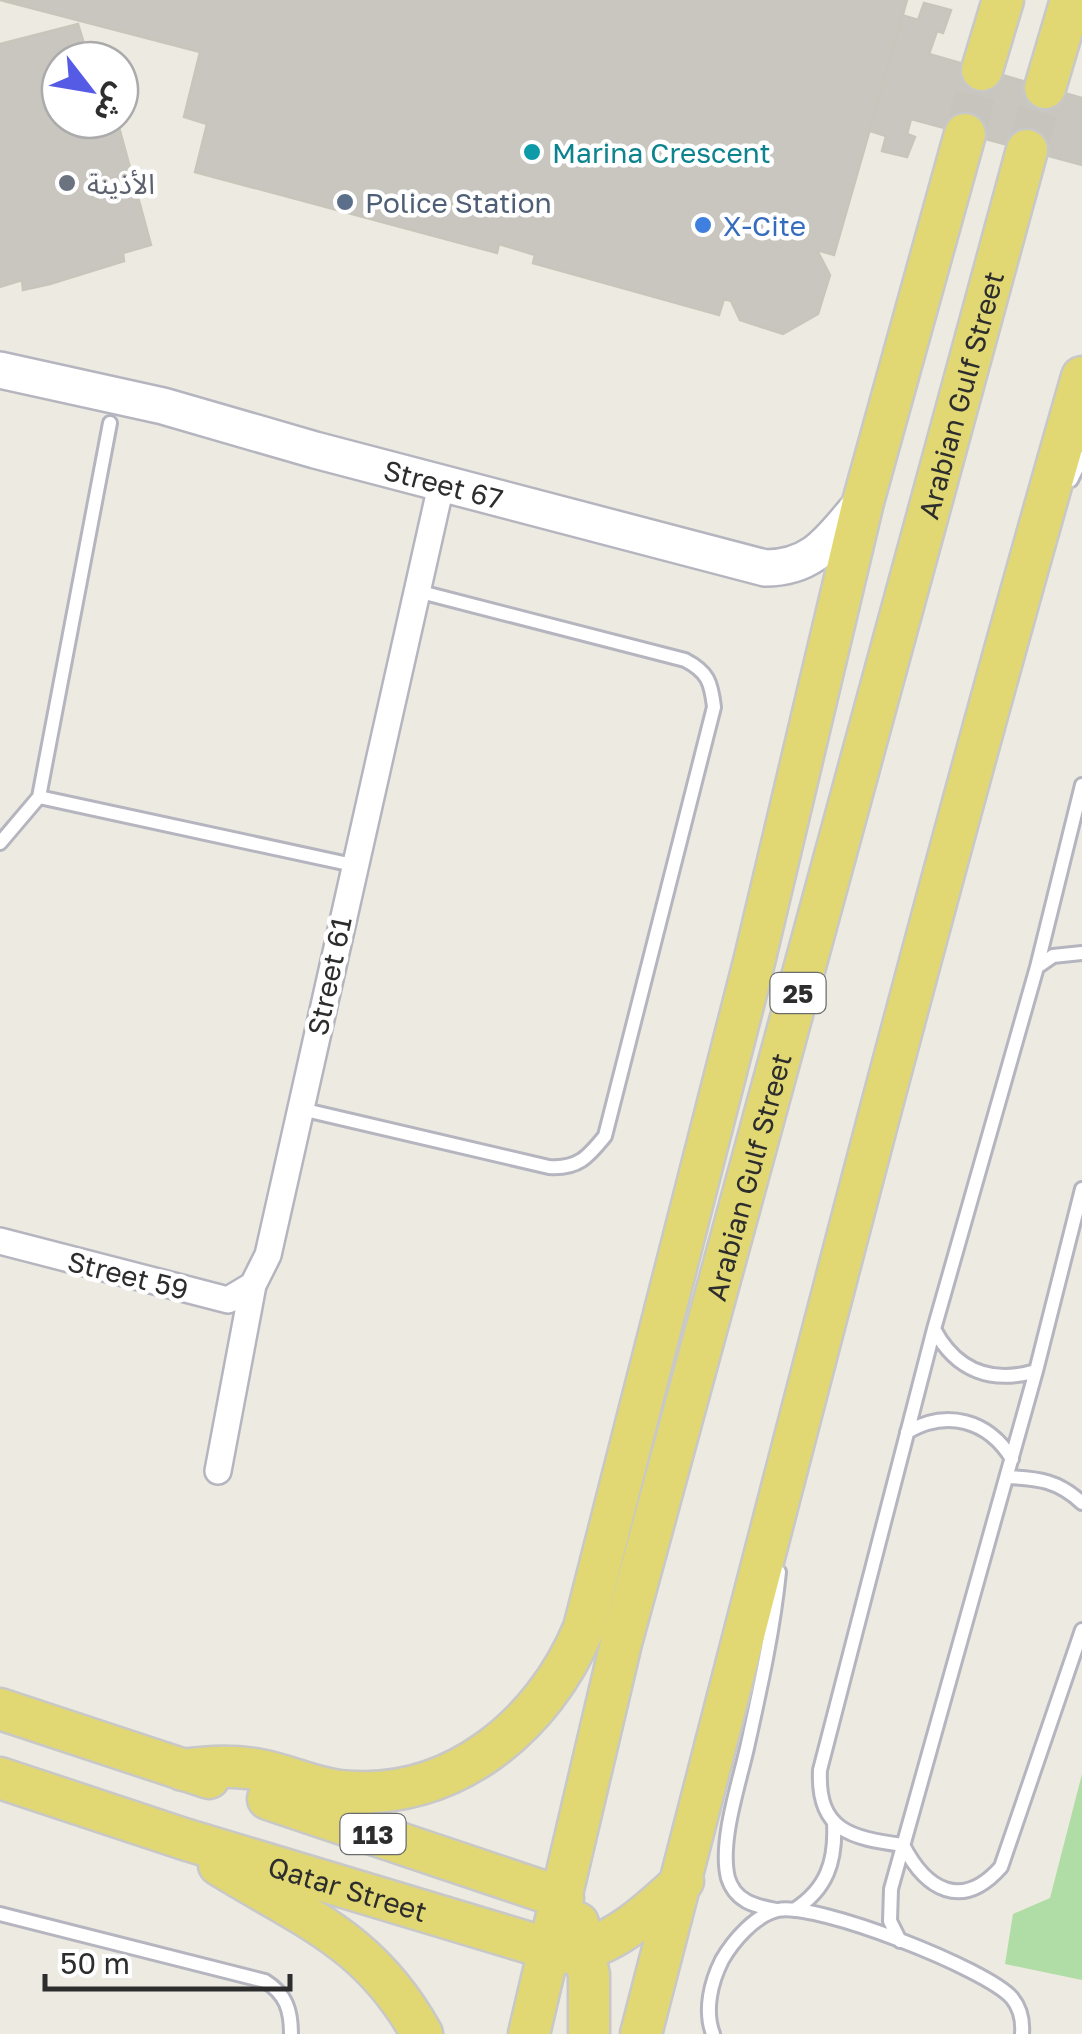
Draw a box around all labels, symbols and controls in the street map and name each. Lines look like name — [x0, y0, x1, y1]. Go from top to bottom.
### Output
north arrow — [40, 40, 140, 140]
text: ش — [88, 78, 136, 128]
place label: Marina Crescent — [552, 136, 771, 169]
marker: Marina Crescent — [521, 141, 543, 163]
place label: الأذينة — [87, 167, 155, 200]
marker: الأذينة — [56, 172, 78, 194]
place label: Police Station — [365, 186, 552, 219]
marker: Police Station — [334, 191, 356, 213]
place label: X-Cite — [723, 209, 806, 242]
marker: X-Cite — [692, 214, 714, 236]
street label: Arabian Gulf Street — [911, 267, 1010, 523]
street label: Street 67 — [380, 452, 507, 515]
street label: Street 61 — [300, 914, 358, 1038]
road number: 25 — [770, 973, 826, 1013]
street label: Arabian Gulf Street — [698, 1049, 797, 1304]
street label: Street 59 — [64, 1244, 192, 1306]
road number: 113 — [340, 1814, 406, 1854]
street label: Qatar Street — [265, 1849, 431, 1928]
scale bar — [45, 1929, 290, 1991]
text: 50 m — [60, 1945, 130, 1981]

